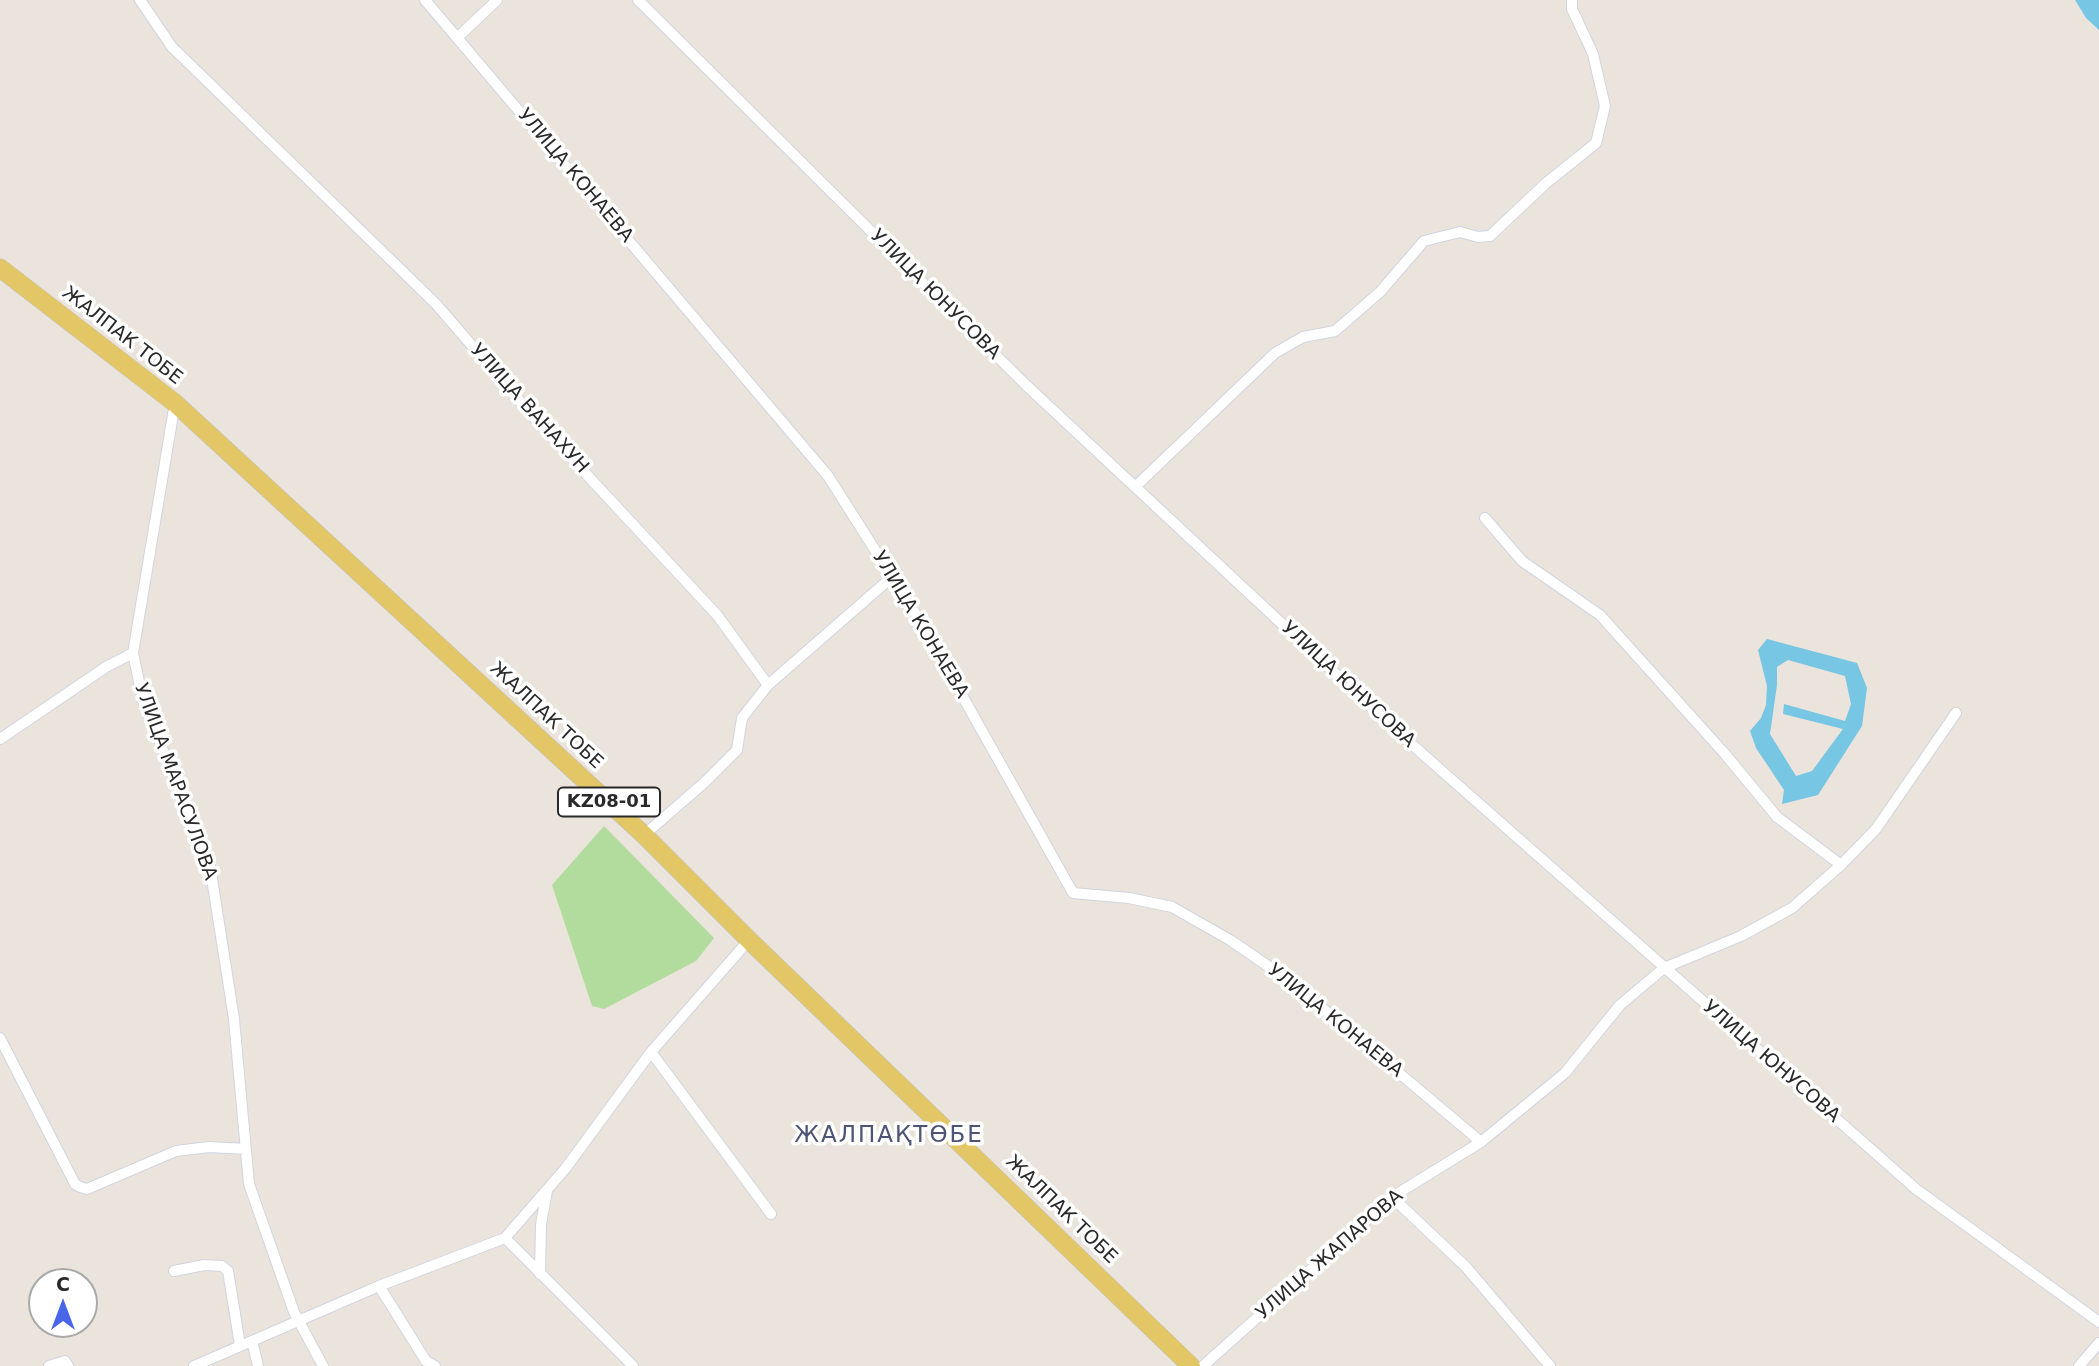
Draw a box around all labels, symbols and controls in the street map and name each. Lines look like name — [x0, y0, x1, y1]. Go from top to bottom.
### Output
street label: УЛИЦА КОНАЕВА — [512, 104, 638, 248]
street label: УЛИЦА ЮНУСОВА — [865, 225, 1005, 365]
street label: ЖАЛПАК ТОБЕ — [57, 282, 187, 390]
street label: УЛИЦА ВАНАХУН — [465, 340, 593, 478]
street label: УЛИЦА КОНАЕВА — [867, 547, 973, 703]
street label: УЛИЦА ЮНУСОВА — [1276, 617, 1420, 753]
street label: ЖАЛПАК ТОБЕ — [485, 658, 607, 774]
street label: УЛИЦА МАРАСУЛОВА — [129, 680, 221, 884]
road number: KZ08-01 — [558, 788, 660, 816]
street label: УЛИЦА КОНАЕВА — [1263, 959, 1407, 1083]
street label: УЛИЦА ЮНУСОВА — [1698, 996, 1844, 1128]
district label: ЖАЛПАҚТӨБЕ — [795, 1122, 983, 1150]
street label: ЖАЛПАК ТОБЕ — [1001, 1151, 1121, 1269]
street label: УЛИЦА ЖАПАРОВА — [1252, 1185, 1408, 1325]
north arrow — [28, 1268, 98, 1338]
text: С — [56, 1273, 70, 1295]

